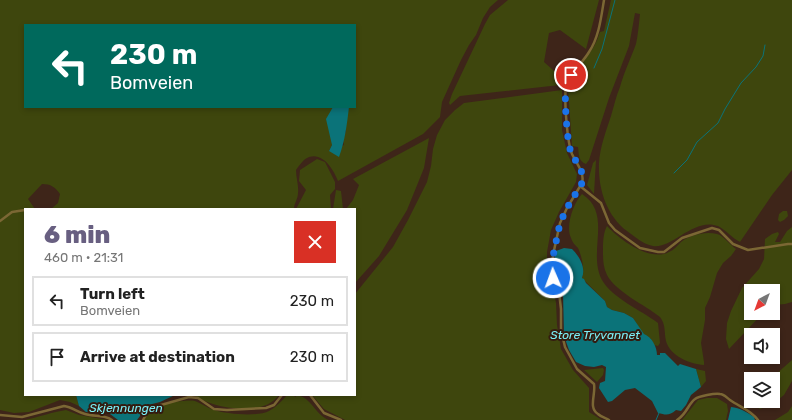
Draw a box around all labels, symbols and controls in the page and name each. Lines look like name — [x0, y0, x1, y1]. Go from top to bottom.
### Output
text: 230 m — [110, 38, 197, 71]
icon: left — [44, 40, 96, 92]
pin — [554, 58, 588, 92]
icon: arrive — [560, 64, 582, 86]
text: Bomveien — [110, 72, 193, 94]
text: 6 min — [44, 221, 110, 249]
button: close — [294, 221, 336, 263]
text: 460 m · 21:31 — [44, 250, 123, 265]
position arrow — [532, 257, 574, 299]
north arrow — [744, 284, 780, 320]
map controls — [744, 284, 780, 408]
text: Turn left — [80, 285, 145, 303]
icon: left — [46, 290, 68, 312]
text: 230 m — [290, 292, 334, 310]
text: Bomveien — [80, 303, 140, 318]
water label: Store Tryvannet — [550, 328, 640, 342]
button: sound — [744, 328, 780, 364]
icon: arrive — [46, 346, 68, 368]
text: Arrive at destination — [80, 348, 235, 366]
text: 230 m — [290, 348, 334, 366]
button: layers — [744, 372, 780, 408]
water label: Skjennungen — [89, 401, 163, 415]

